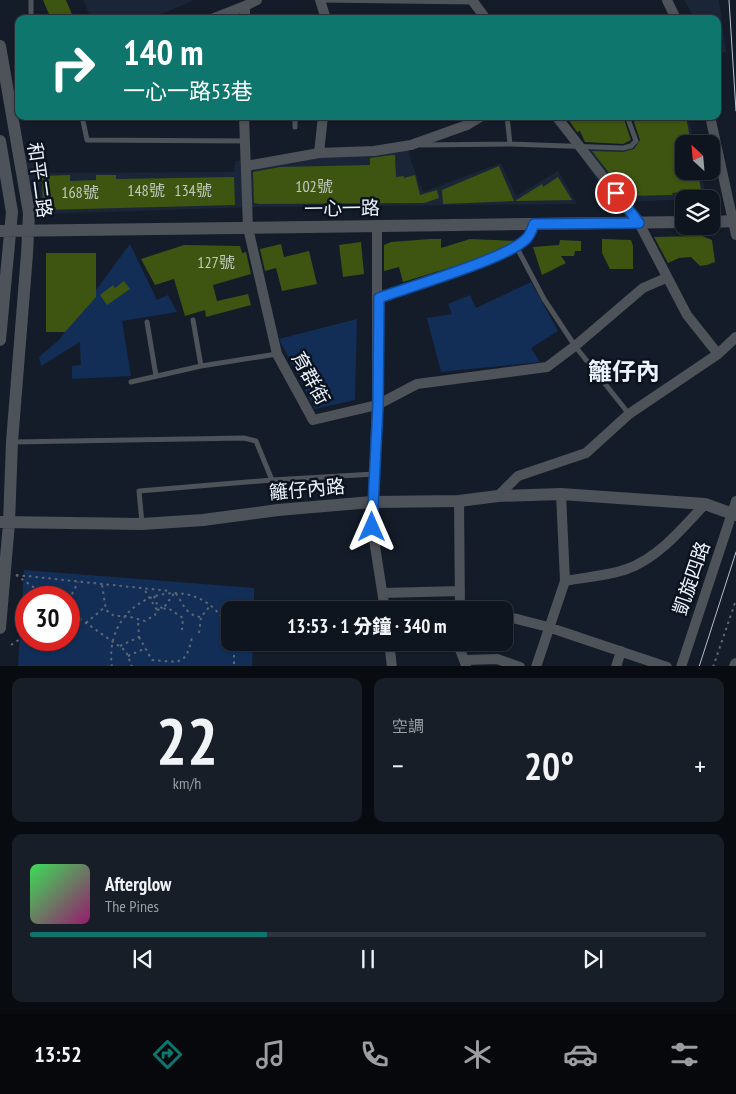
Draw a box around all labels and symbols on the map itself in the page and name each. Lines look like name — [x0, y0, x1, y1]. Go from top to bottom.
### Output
north arrow — [675, 135, 720, 180]
street label: 和平二路 — [23, 141, 57, 219]
pin — [595, 172, 637, 214]
house number: 102號 — [295, 176, 333, 196]
house number: 148號 — [127, 180, 165, 200]
house number: 134號 — [174, 180, 212, 200]
house number: 168號 — [61, 182, 99, 202]
street label: 一心一路 — [304, 195, 380, 221]
house number: 127號 — [197, 252, 235, 272]
street label: 育群街 — [287, 347, 335, 409]
district label: 籬仔內 — [588, 356, 660, 387]
street label: 籬仔內路 — [268, 474, 346, 504]
position arrow — [345, 500, 397, 552]
street label: 凱旋四路 — [667, 538, 715, 618]
speed limit sign: 30 — [15, 586, 80, 651]

